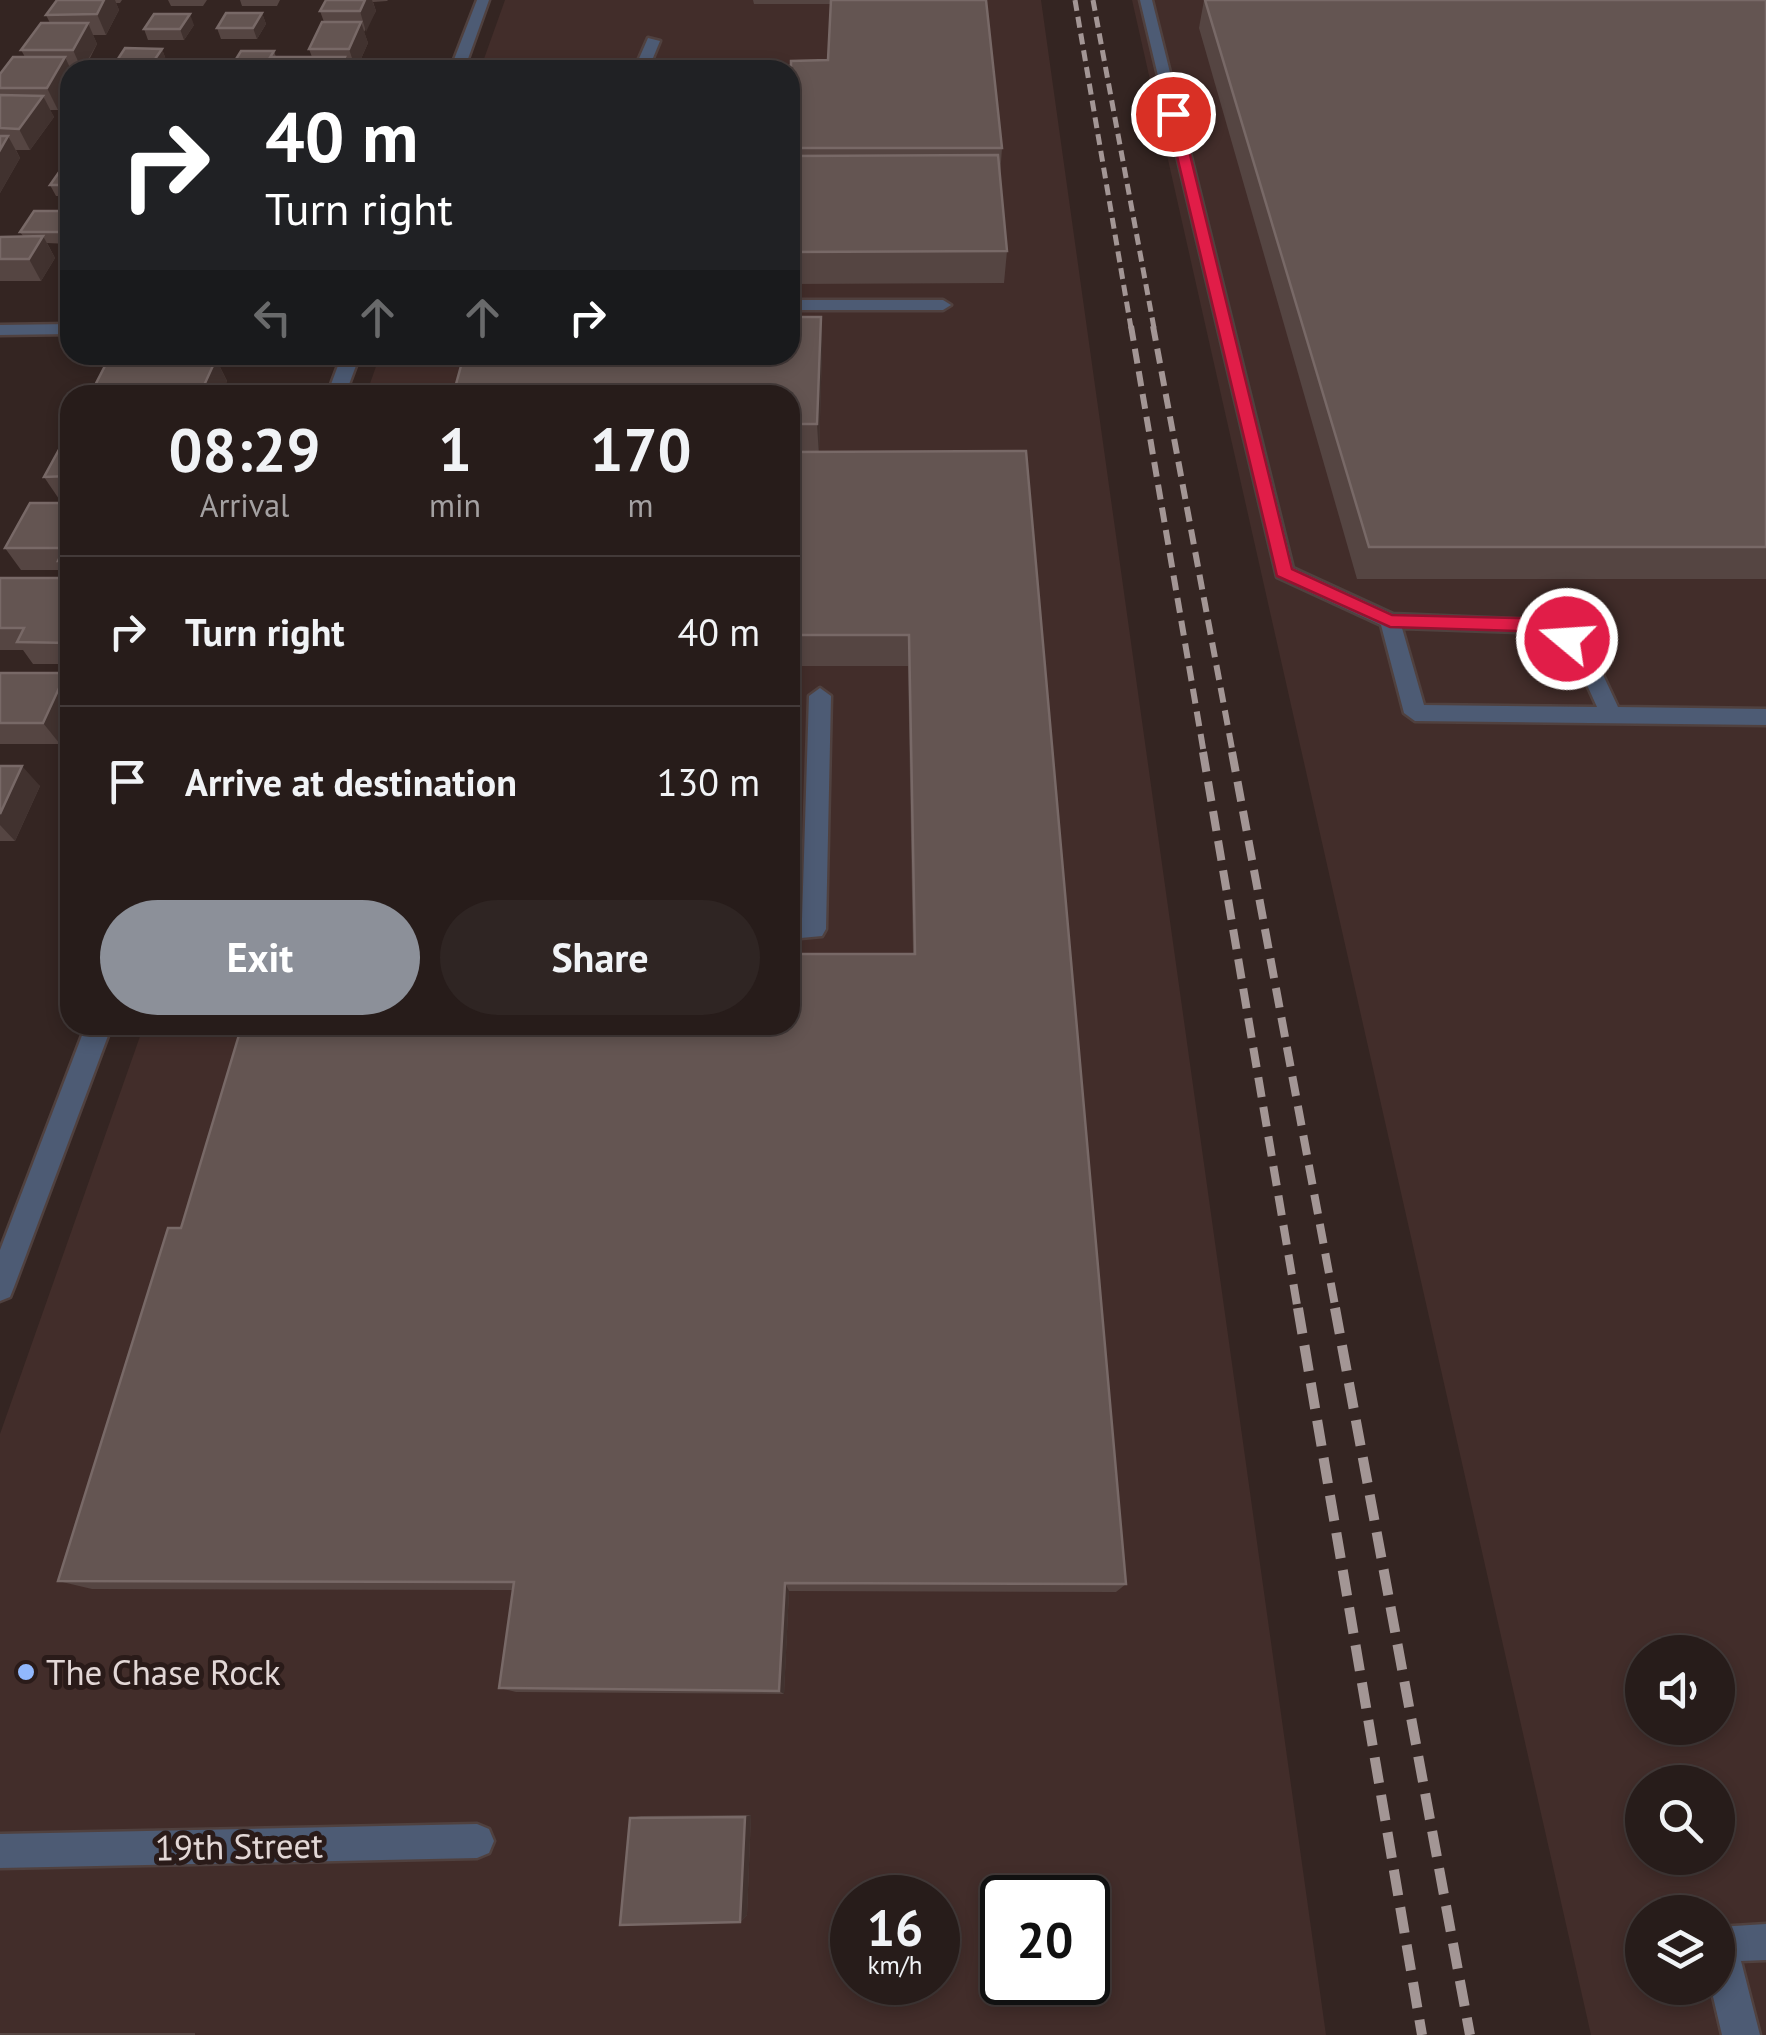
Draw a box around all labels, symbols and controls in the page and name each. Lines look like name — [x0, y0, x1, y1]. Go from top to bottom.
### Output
pin — [1131, 72, 1216, 157]
icon: arrive — [1146, 87, 1201, 142]
text: 40 m — [265, 91, 418, 181]
icon: right — [100, 100, 230, 230]
text: Turn right — [265, 179, 453, 237]
icon: left — [245, 290, 300, 345]
icon: ahead — [350, 290, 405, 345]
icon: ahead — [455, 290, 510, 345]
icon: right — [560, 290, 615, 345]
text: 08:29 — [168, 410, 321, 488]
text: 1 — [438, 410, 472, 488]
text: 170 — [590, 410, 692, 488]
text: Arrival — [200, 484, 289, 526]
text: min — [429, 484, 481, 526]
text: m — [628, 484, 654, 526]
position arrow — [1515, 587, 1619, 691]
icon: right — [100, 604, 155, 659]
text: Turn right — [185, 607, 345, 656]
text: 40 m — [678, 607, 760, 656]
icon: arrive — [100, 754, 155, 809]
text: Arrive at destination — [185, 757, 517, 806]
text: 130 m — [657, 757, 760, 806]
button: Exit — [100, 900, 420, 1015]
button: Share — [440, 900, 760, 1015]
map controls — [1625, 1635, 1735, 2005]
button: sound — [1625, 1635, 1735, 1745]
place label: The Chase Rock — [46, 1649, 281, 1695]
marker: The Chase Rock — [15, 1661, 37, 1683]
button: search — [1625, 1765, 1735, 1875]
street label: 19th Street — [155, 1822, 323, 1870]
speed limit sign: 20 — [980, 1875, 1110, 2005]
text: 16 — [867, 1895, 923, 1960]
button: layers — [1625, 1895, 1735, 2005]
text: km/h — [868, 1949, 922, 1981]

